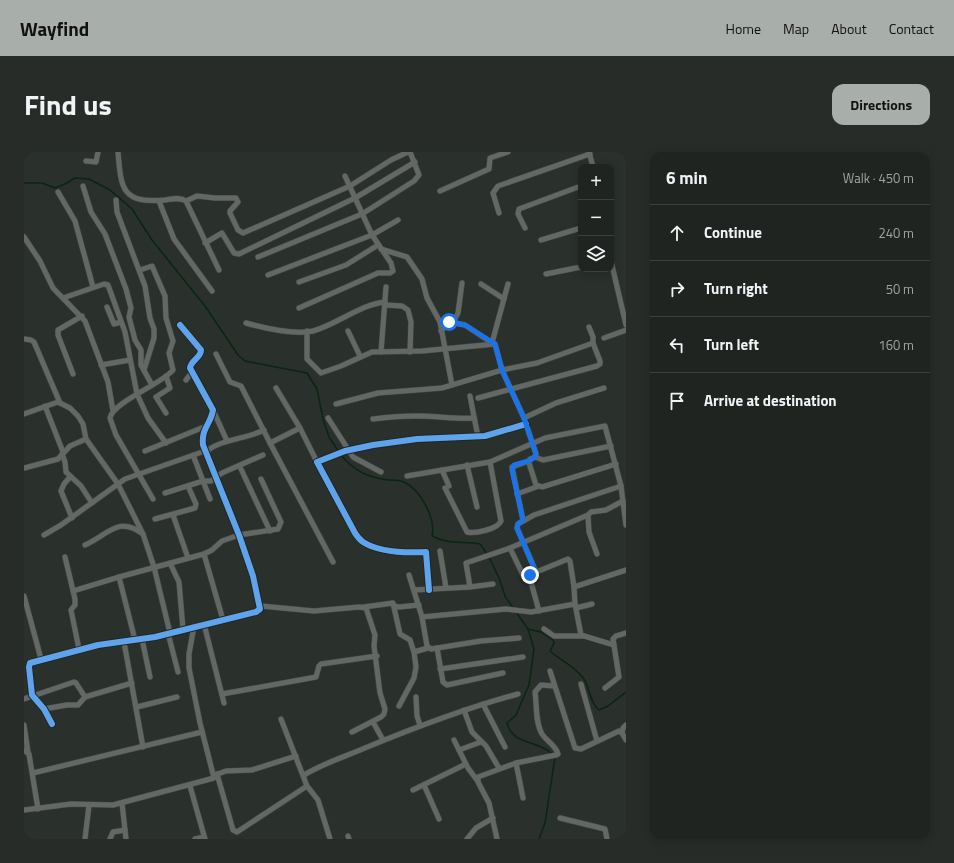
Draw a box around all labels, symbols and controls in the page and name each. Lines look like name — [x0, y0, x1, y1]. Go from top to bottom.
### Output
text: Wayfind — [20, 14, 89, 43]
text: Home — [726, 18, 761, 39]
text: Map — [783, 18, 809, 39]
text: About — [831, 18, 867, 39]
text: Contact — [889, 18, 934, 39]
text: Find us — [24, 83, 112, 126]
button: Directions — [832, 84, 930, 125]
map controls — [578, 164, 614, 272]
button: + — [578, 164, 614, 200]
text: 6 min — [666, 165, 707, 191]
text: Walk · 450 m — [843, 168, 914, 188]
button: − — [578, 200, 614, 236]
text: Continue — [704, 221, 762, 244]
icon: ahead — [666, 222, 688, 244]
text: 240 m — [878, 223, 914, 243]
button: layers — [578, 236, 614, 272]
text: Turn right — [704, 277, 768, 300]
icon: right — [666, 278, 688, 300]
text: 50 m — [886, 279, 914, 299]
route start — [440, 313, 458, 331]
text: Turn left — [704, 333, 759, 356]
icon: left — [666, 334, 688, 356]
text: 160 m — [878, 335, 914, 355]
text: Arrive at destination — [704, 389, 837, 412]
icon: arrive — [666, 390, 688, 412]
route end — [521, 566, 539, 584]

